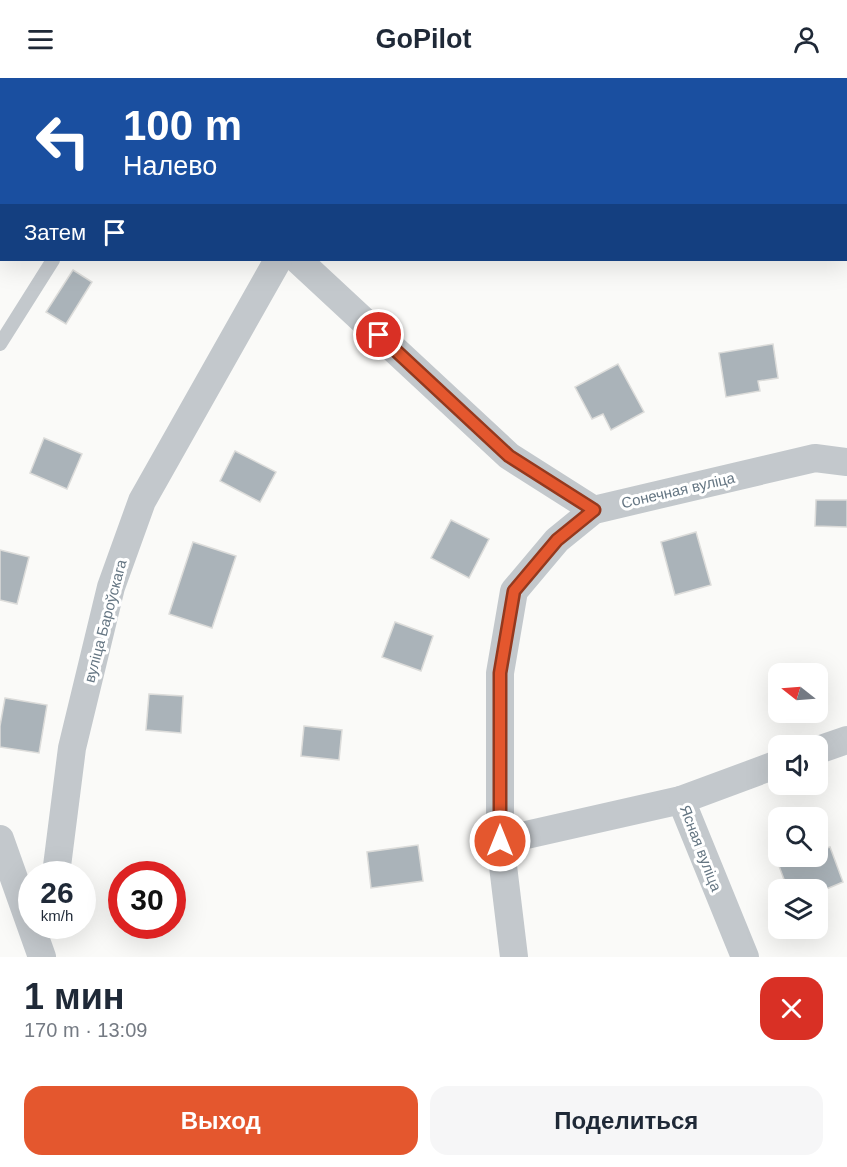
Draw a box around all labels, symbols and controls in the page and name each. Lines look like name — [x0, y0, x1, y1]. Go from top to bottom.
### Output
icon: menu — [24, 23, 57, 56]
icon: person — [790, 23, 823, 56]
text: GoPilot — [376, 24, 472, 54]
icon: left — [24, 102, 102, 180]
text: 100 m — [123, 102, 242, 149]
text: Налево — [123, 151, 217, 181]
icon: arrive — [98, 216, 131, 249]
text: Затем — [24, 220, 86, 245]
pin — [353, 309, 404, 360]
icon: arrive — [362, 318, 395, 351]
street label: Сонечная вуліца — [620, 469, 737, 511]
street label: вуліца Бароўскага — [80, 557, 130, 684]
north arrow — [768, 663, 828, 723]
map controls — [768, 663, 828, 939]
button: sound — [768, 735, 828, 795]
street label: Ясная вуліца — [677, 802, 725, 894]
button: search — [768, 807, 828, 867]
position arrow — [468, 809, 532, 873]
speed limit sign: 30 — [108, 861, 186, 939]
text: 26 — [40, 876, 74, 909]
button: layers — [768, 879, 828, 939]
text: km/h — [41, 907, 73, 924]
text: 1 мин — [24, 976, 125, 1017]
button: close — [760, 977, 823, 1040]
text: 170 m · 13:09 — [24, 1019, 147, 1041]
button: Выход — [24, 1086, 418, 1155]
button: Поделиться — [430, 1086, 823, 1155]

